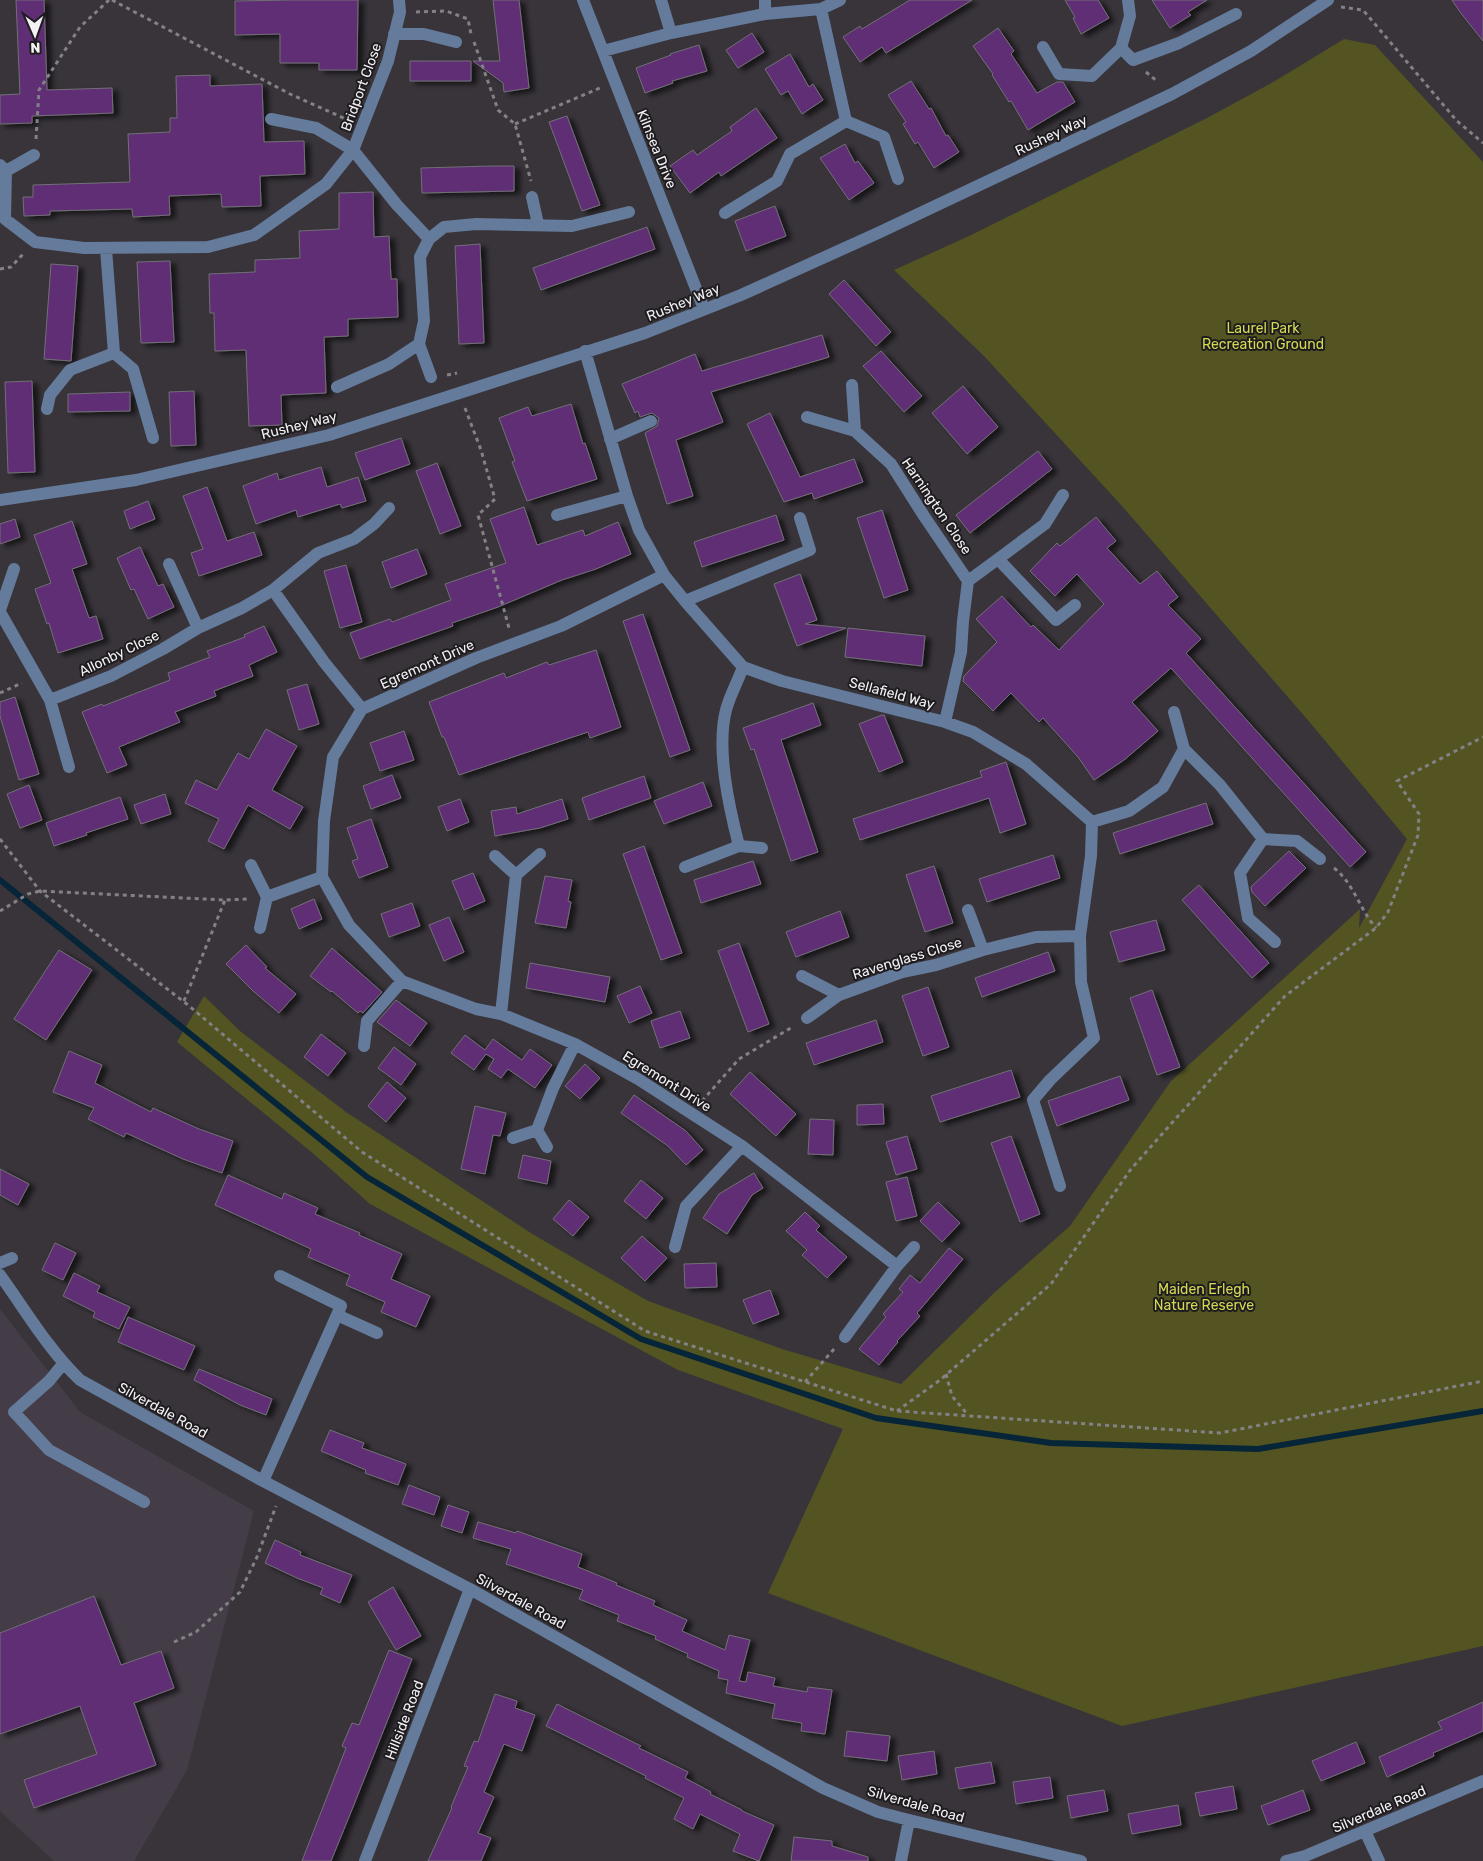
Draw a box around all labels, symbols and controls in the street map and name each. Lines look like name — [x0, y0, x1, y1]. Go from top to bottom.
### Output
north arrow — [10, 10, 60, 60]
text: N — [30, 39, 41, 56]
street label: Bridport Close — [338, 41, 385, 134]
street label: Kilnsea Drive — [633, 107, 680, 191]
street label: Rushey Way — [1012, 111, 1090, 160]
street label: Rushey Way — [644, 280, 723, 325]
park label: Laurel Park Recreation Ground — [1202, 320, 1324, 353]
street label: Rushey Way — [259, 408, 339, 443]
street label: Harnington Close — [898, 455, 975, 558]
street label: Allonby Close — [76, 627, 162, 680]
street label: Egremont Drive — [377, 636, 477, 693]
street label: Sellafield Way — [847, 674, 937, 713]
street label: Ravenglass Close — [850, 934, 964, 983]
street label: Egremont Drive — [619, 1047, 714, 1116]
park label: Maiden Erlegh Nature Reserve — [1154, 1281, 1254, 1314]
street label: Silverdale Road — [115, 1379, 211, 1442]
street label: Silverdale Road — [473, 1570, 569, 1633]
street label: Hillside Road — [382, 1678, 427, 1762]
street label: Silverdale Road — [1330, 1782, 1429, 1837]
street label: Silverdale Road — [865, 1783, 966, 1826]

